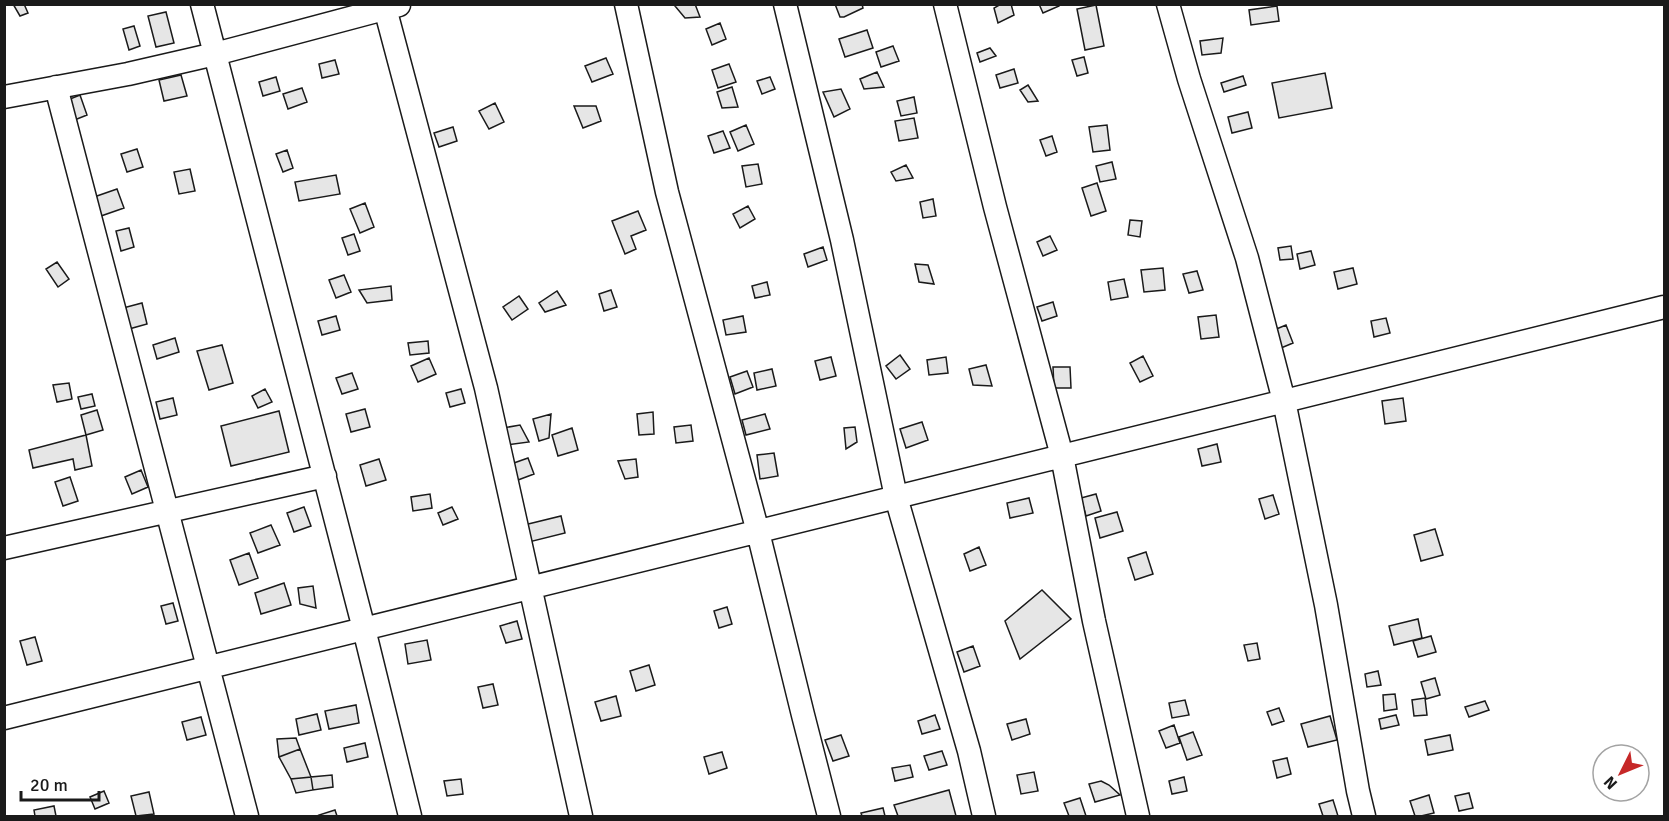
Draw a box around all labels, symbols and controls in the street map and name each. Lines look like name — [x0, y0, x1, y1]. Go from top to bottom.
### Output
north arrow — [1591, 743, 1651, 803]
scale bar — [21, 764, 99, 802]
text: N — [1600, 772, 1622, 793]
text: 20 m — [30, 774, 68, 796]

